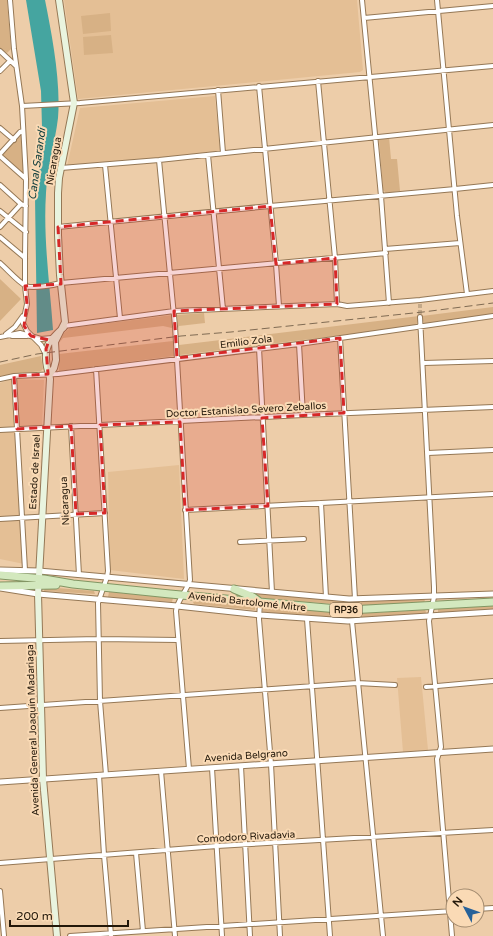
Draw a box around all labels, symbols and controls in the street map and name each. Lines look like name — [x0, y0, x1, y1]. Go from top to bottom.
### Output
water label: Canal Sarandí — [26, 125, 49, 201]
street label: Nicaragua — [44, 136, 64, 186]
street label: Emilio Zola — [219, 333, 273, 351]
street label: Doctor Estanislao Severo Zeballos — [166, 400, 327, 420]
street label: Estado de Israel — [27, 434, 43, 510]
street label: Nicaragua — [58, 476, 72, 526]
street label: Avenida Bartolomé Mitre — [187, 590, 307, 614]
road number: RP36 — [330, 603, 362, 617]
street label: Avenida General Joaquín Madariaga — [24, 644, 42, 816]
street label: Avenida Belgrano — [204, 747, 288, 765]
street label: Comodoro Rivadavia — [196, 828, 296, 846]
north arrow — [445, 888, 485, 928]
text: N — [450, 894, 466, 909]
scale bar — [10, 902, 128, 928]
text: 200 m — [16, 909, 53, 923]

